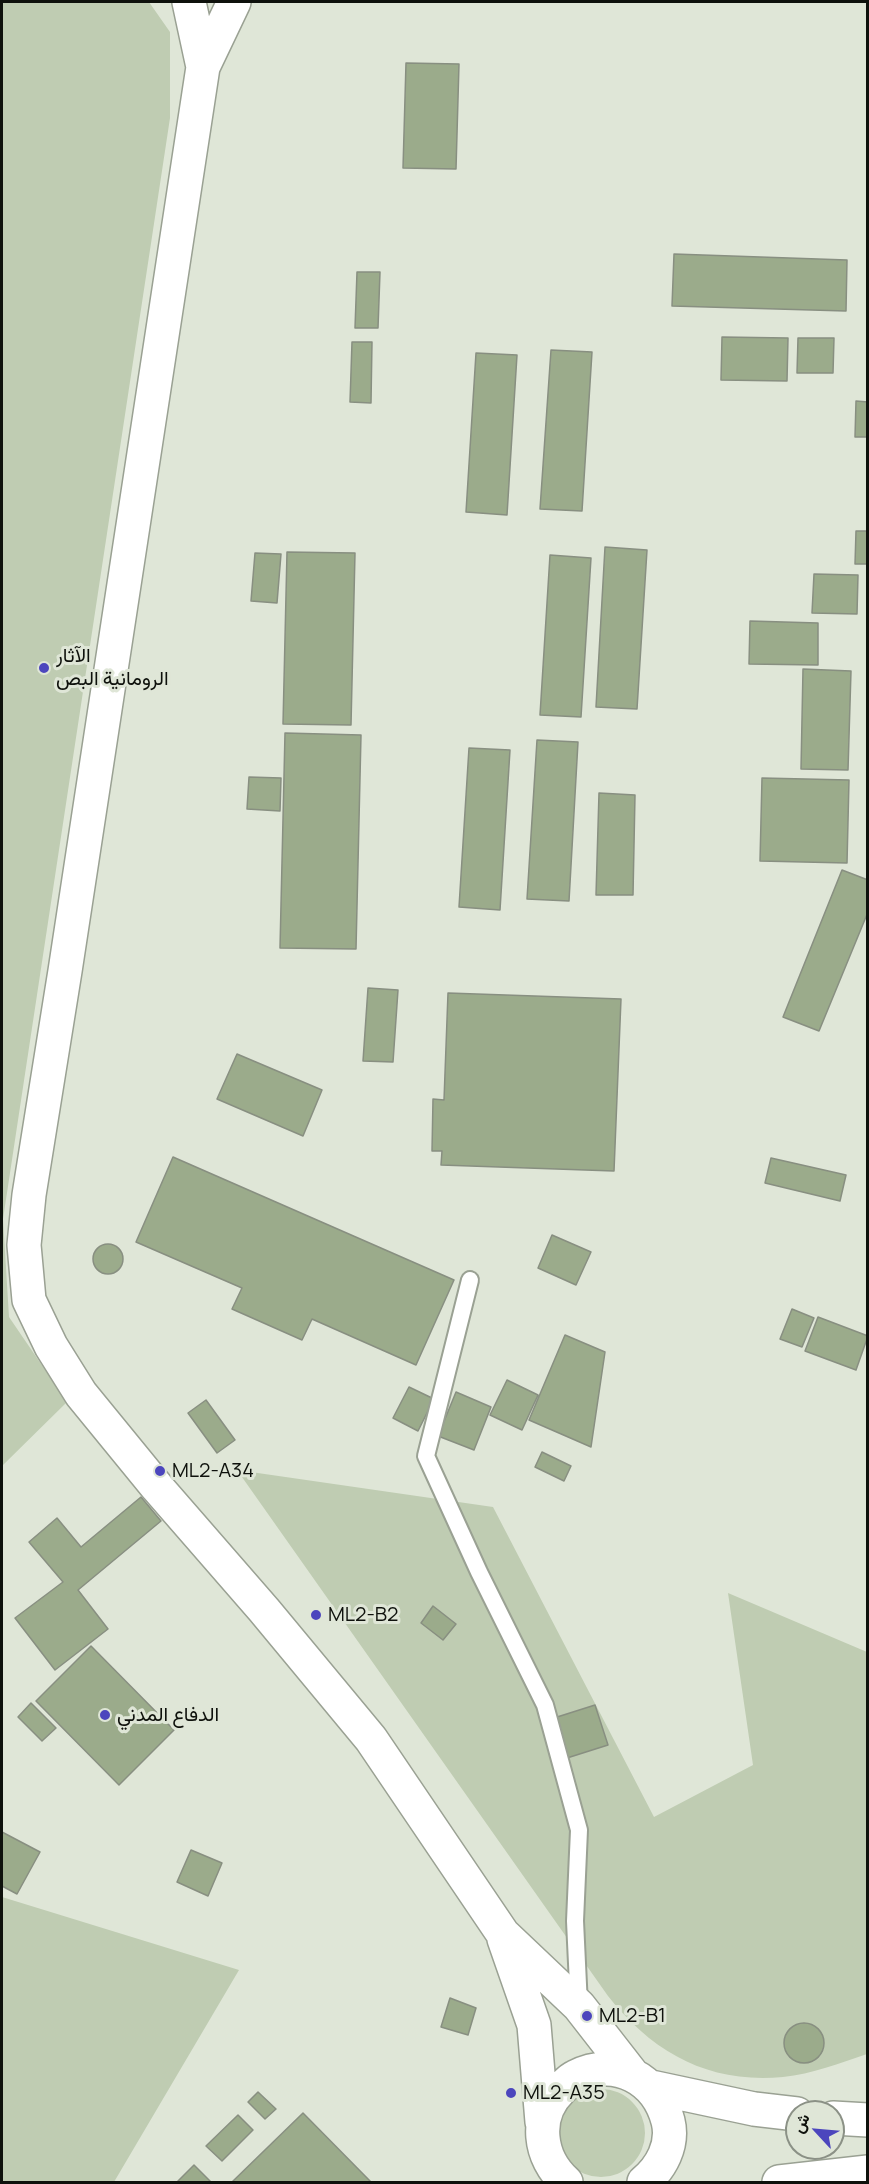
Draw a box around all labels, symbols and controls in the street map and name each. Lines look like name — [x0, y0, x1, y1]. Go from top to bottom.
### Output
place label: الآثار الرومانية البص — [56, 644, 169, 691]
marker: الآثار الرومانية البص — [37, 661, 51, 675]
place label: ML2-A34 — [172, 1459, 254, 1483]
marker: ML2-A34 — [153, 1464, 167, 1478]
place label: ML2-B2 — [328, 1603, 398, 1627]
marker: ML2-B2 — [309, 1608, 323, 1622]
place label: الدفاع المدني — [117, 1703, 219, 1727]
marker: الدفاع المدني — [98, 1708, 112, 1722]
place label: ML2-B1 — [599, 2004, 666, 2028]
marker: ML2-B1 — [580, 2009, 594, 2023]
place label: ML2-A35 — [523, 2081, 605, 2105]
marker: ML2-A35 — [504, 2086, 518, 2100]
north arrow — [785, 2100, 845, 2160]
text: ش — [787, 2110, 815, 2136]

